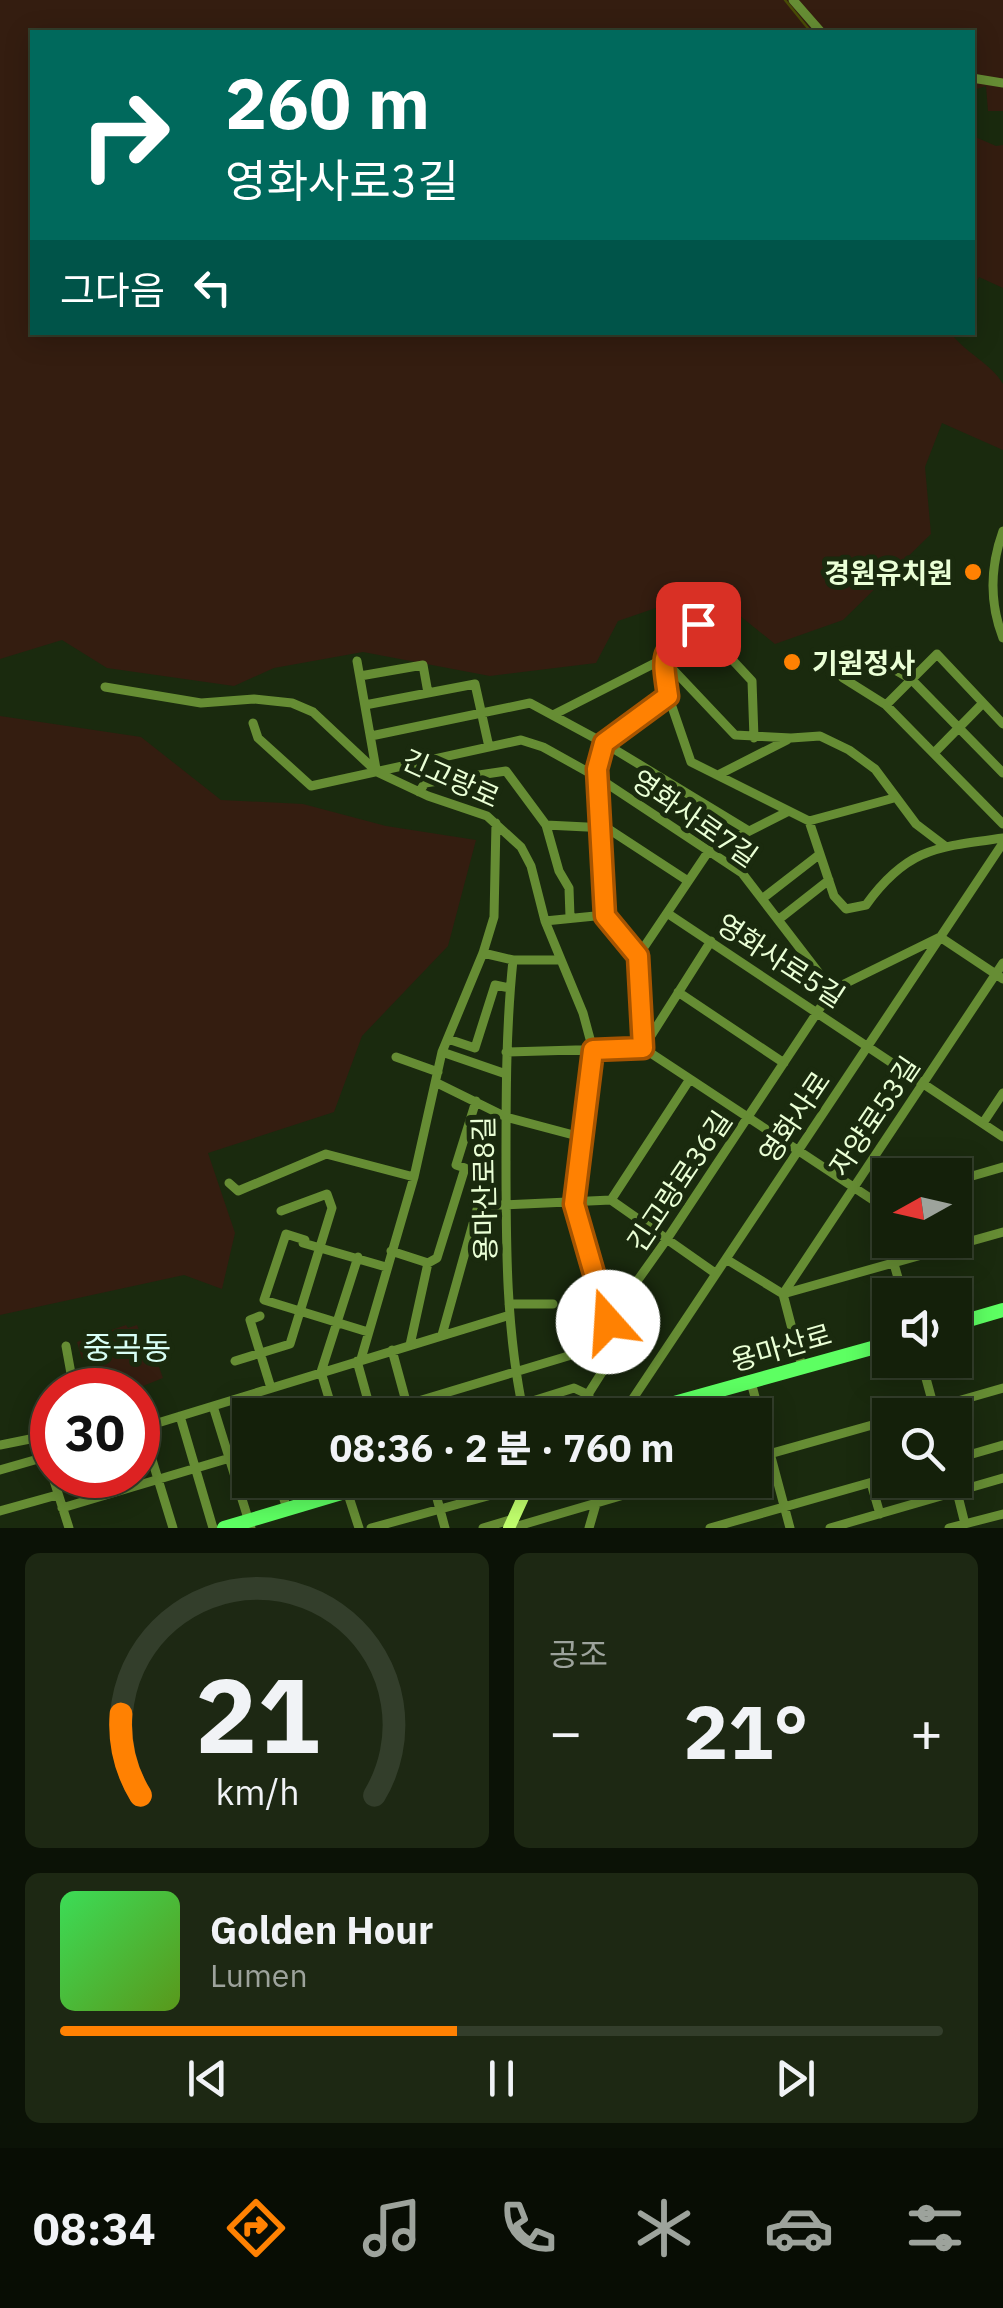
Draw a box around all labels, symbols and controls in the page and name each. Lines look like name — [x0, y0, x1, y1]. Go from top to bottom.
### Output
text: 260 m — [225, 57, 430, 148]
icon: right — [60, 70, 190, 200]
text: 영화사로3길 — [225, 151, 459, 209]
icon: left — [185, 260, 240, 315]
text: 그다음 — [60, 265, 165, 314]
place label: 경원유치원 — [824, 554, 953, 591]
marker: 경원유치원 — [962, 561, 984, 583]
pin — [656, 582, 741, 667]
icon: arrive — [671, 597, 726, 652]
place label: 기원정사 — [812, 644, 915, 681]
marker: 기원정사 — [781, 651, 803, 673]
street label: 긴고랑로 — [396, 740, 506, 816]
street label: 영화사로7길 — [625, 761, 765, 875]
street label: 영화사로5길 — [710, 905, 852, 1015]
street label: 자양로53길 — [820, 1049, 928, 1183]
street label: 영화사로 — [750, 1064, 838, 1170]
street label: 긴고랑로36길 — [618, 1103, 740, 1259]
street label: 용마산로8길 — [464, 1116, 504, 1262]
north arrow — [872, 1158, 972, 1258]
map controls — [872, 1158, 972, 1498]
position arrow — [556, 1270, 660, 1374]
button: sound — [872, 1278, 972, 1378]
street label: 용마산로 — [726, 1315, 836, 1379]
district label: 중곡동 — [83, 1326, 171, 1368]
speed limit sign: 30 — [30, 1368, 160, 1498]
button: search — [872, 1398, 972, 1498]
text: 08:36 · 2 분 · 760 m — [330, 1423, 674, 1472]
text: 공조 — [549, 1633, 608, 1675]
text: 21 — [195, 1646, 319, 1782]
text: 21° — [683, 1682, 809, 1780]
text: − — [549, 1696, 582, 1767]
text: + — [910, 1696, 943, 1767]
text: km/h — [215, 1768, 299, 1815]
text: Golden Hour — [210, 1905, 433, 1954]
text: Lumen — [210, 1954, 308, 1996]
icon: previous — [180, 2051, 235, 2106]
icon: pause — [474, 2051, 529, 2106]
icon: next — [768, 2051, 823, 2106]
icon: directions — [221, 2193, 291, 2263]
icon: music — [357, 2193, 427, 2263]
icon: phone — [493, 2193, 563, 2263]
icon: climate — [629, 2193, 699, 2263]
icon: car — [764, 2193, 834, 2263]
icon: filters — [900, 2193, 970, 2263]
text: 08:34 — [33, 2199, 156, 2257]

